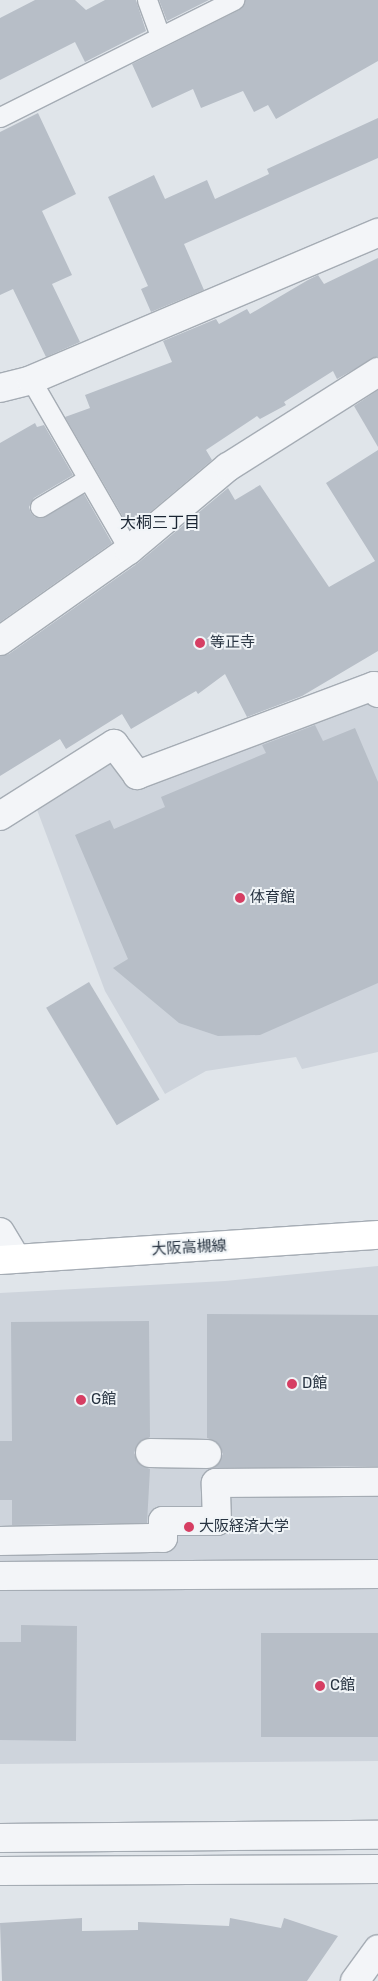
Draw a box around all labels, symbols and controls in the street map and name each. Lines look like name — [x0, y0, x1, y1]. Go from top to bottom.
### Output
district label: 大桐三丁目 — [120, 513, 200, 533]
place label: 等正寺 — [210, 634, 255, 652]
marker: 等正寺 — [194, 637, 206, 649]
place label: 体育館 — [250, 889, 295, 907]
marker: 体育館 — [234, 892, 246, 904]
street label: 大阪高槻線 — [151, 1237, 227, 1259]
place label: D館 — [302, 1375, 327, 1393]
marker: D館 — [286, 1378, 298, 1390]
place label: G館 — [91, 1391, 116, 1409]
marker: G館 — [75, 1394, 87, 1406]
place label: 大阪経済大学 — [199, 1518, 289, 1536]
marker: 大阪経済大学 — [183, 1521, 195, 1533]
place label: C館 — [330, 1677, 355, 1695]
marker: C館 — [314, 1680, 326, 1692]

